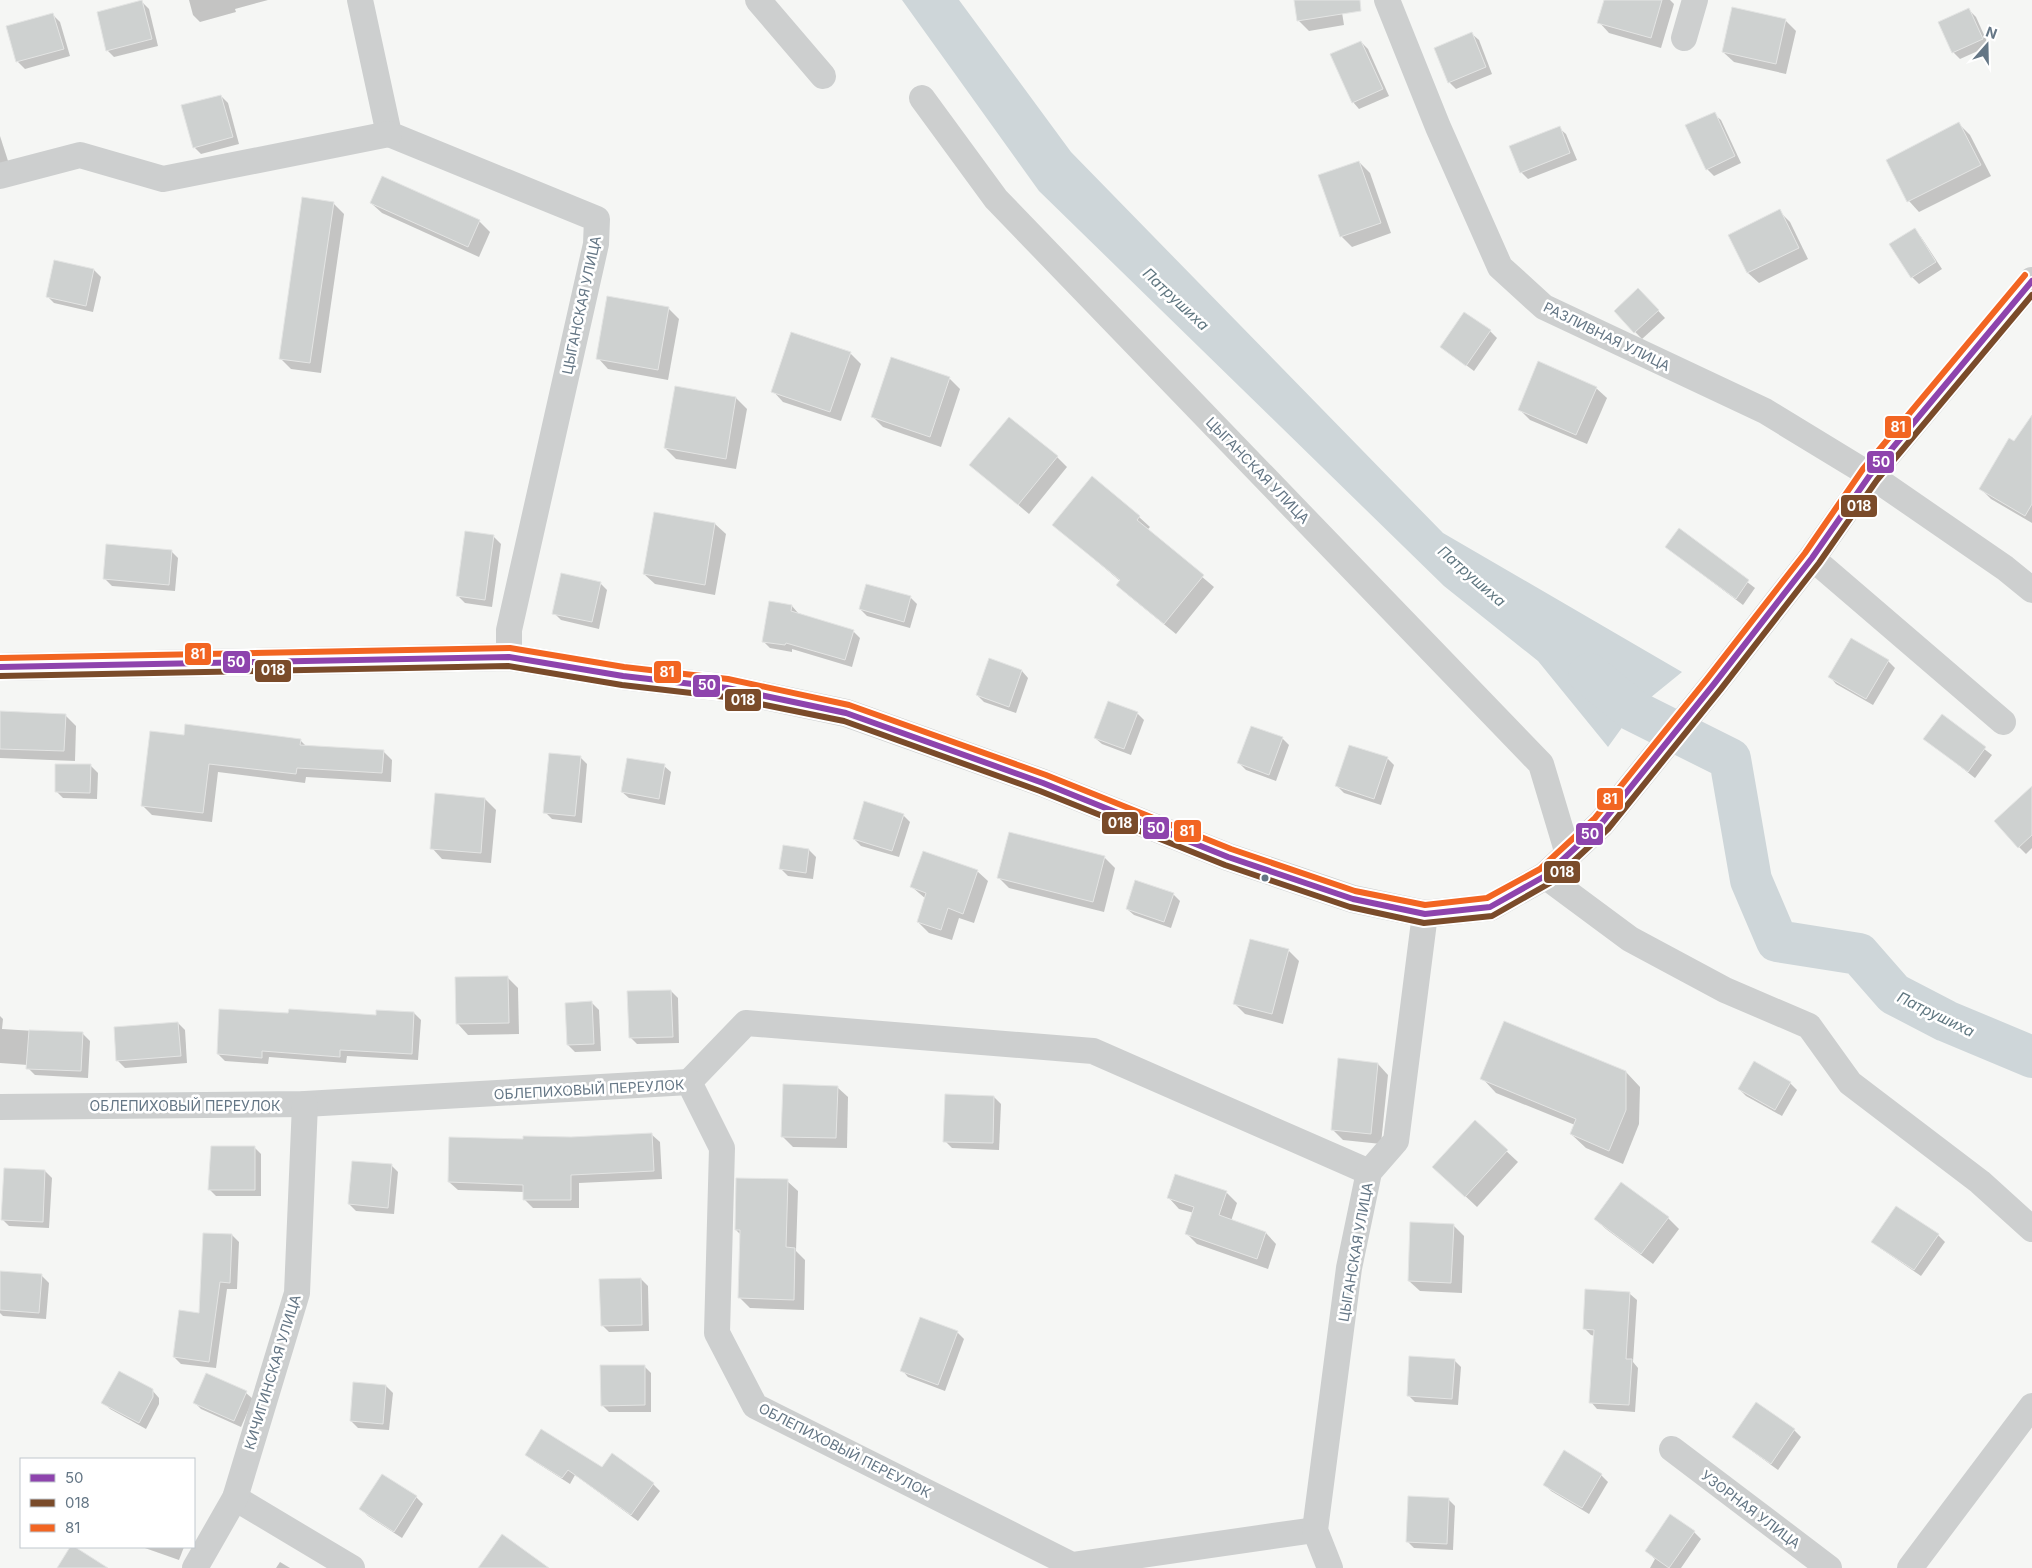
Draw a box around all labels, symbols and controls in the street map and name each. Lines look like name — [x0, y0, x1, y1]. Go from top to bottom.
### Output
north arrow — [1962, 20, 2012, 70]
text: N — [1984, 23, 2000, 42]
street label: ЦЫГАНСКАЯ УЛИЦА — [558, 234, 604, 376]
water label: Патрушиха — [1139, 264, 1213, 334]
street label: РАЗЛИВНАЯ УЛИЦА — [1541, 298, 1673, 374]
street label: ЦЫГАНСКАЯ УЛИЦА — [1203, 413, 1313, 527]
line badge: 81 — [1884, 415, 1912, 439]
text: 81 — [1890, 418, 1906, 435]
line badge: 50 — [1866, 450, 1895, 474]
text: 50 — [1872, 453, 1890, 470]
line badge: 018 — [1840, 494, 1878, 518]
text: 018 — [1847, 497, 1871, 514]
water label: Патрушиха — [1434, 541, 1510, 611]
line badge: 81 — [184, 642, 212, 666]
text: 81 — [190, 645, 206, 662]
line badge: 50 — [222, 650, 251, 674]
text: 50 — [227, 653, 245, 670]
line badge: 018 — [254, 659, 292, 683]
line badge: 81 — [653, 660, 682, 684]
text: 018 — [261, 661, 285, 678]
text: 81 — [659, 663, 675, 680]
line badge: 50 — [692, 674, 721, 698]
text: 50 — [698, 676, 716, 693]
line badge: 018 — [724, 688, 762, 712]
text: 018 — [731, 691, 755, 708]
line badge: 81 — [1596, 787, 1624, 811]
text: 81 — [1602, 790, 1618, 807]
line badge: 018 — [1101, 811, 1139, 835]
text: 018 — [1108, 814, 1132, 831]
line badge: 50 — [1142, 816, 1170, 840]
text: 50 — [1147, 819, 1165, 836]
line badge: 81 — [1173, 819, 1202, 843]
text: 81 — [1179, 822, 1195, 839]
line badge: 50 — [1575, 822, 1604, 846]
text: 50 — [1581, 825, 1599, 842]
line badge: 018 — [1543, 860, 1581, 884]
text: 018 — [1550, 863, 1574, 880]
unlabelled marker — [1260, 873, 1270, 883]
water label: Патрушиха — [1894, 987, 1978, 1041]
street label: ОБЛЕПИХОВЫЙ ПЕРЕУЛОК — [493, 1074, 685, 1102]
street label: ОБЛЕПИХОВЫЙ ПЕРЕУЛОК — [90, 1096, 281, 1114]
street label: ЦЫГАНСКАЯ УЛИЦА — [1334, 1181, 1376, 1323]
street label: КИЧИГИНСКАЯ УЛИЦА — [240, 1292, 304, 1452]
street label: ОБЛЕПИХОВЫЙ ПЕРЕУЛОК — [756, 1398, 935, 1501]
legend — [20, 1458, 195, 1548]
street label: УЗОРНАЯ УЛИЦА — [1698, 1466, 1804, 1552]
text: 50 — [65, 1468, 84, 1487]
text: 018 — [65, 1493, 90, 1512]
text: 81 — [65, 1518, 80, 1537]

